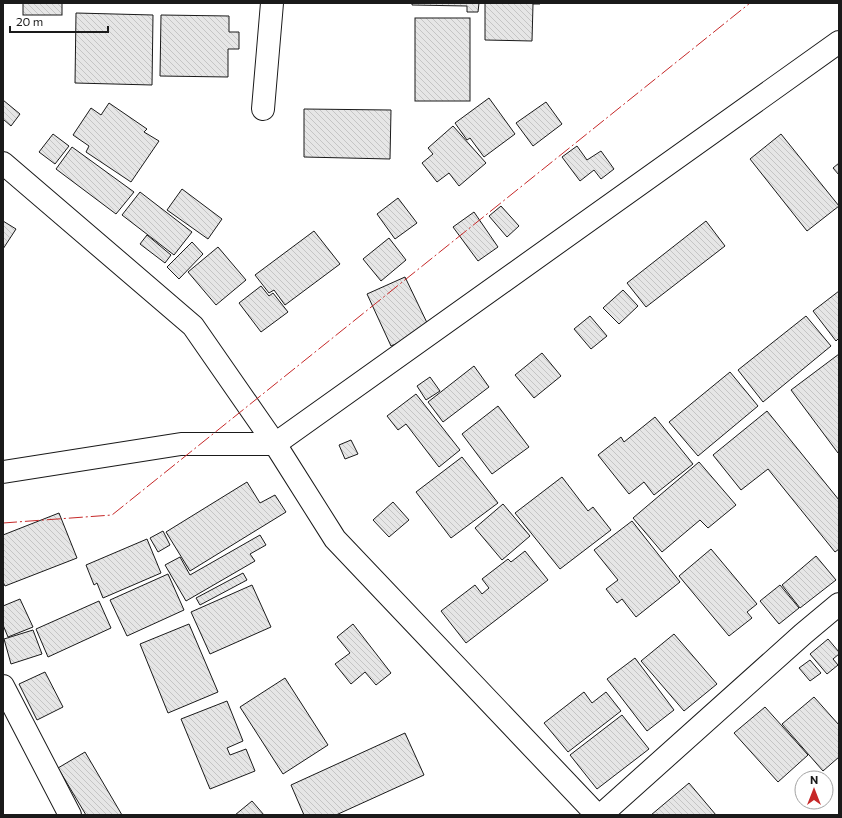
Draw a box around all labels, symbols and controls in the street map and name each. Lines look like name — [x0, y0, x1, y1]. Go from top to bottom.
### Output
scale bar — [10, 8, 108, 34]
text: 20 m — [16, 14, 43, 28]
north arrow — [794, 770, 834, 810]
text: N — [810, 773, 818, 786]

